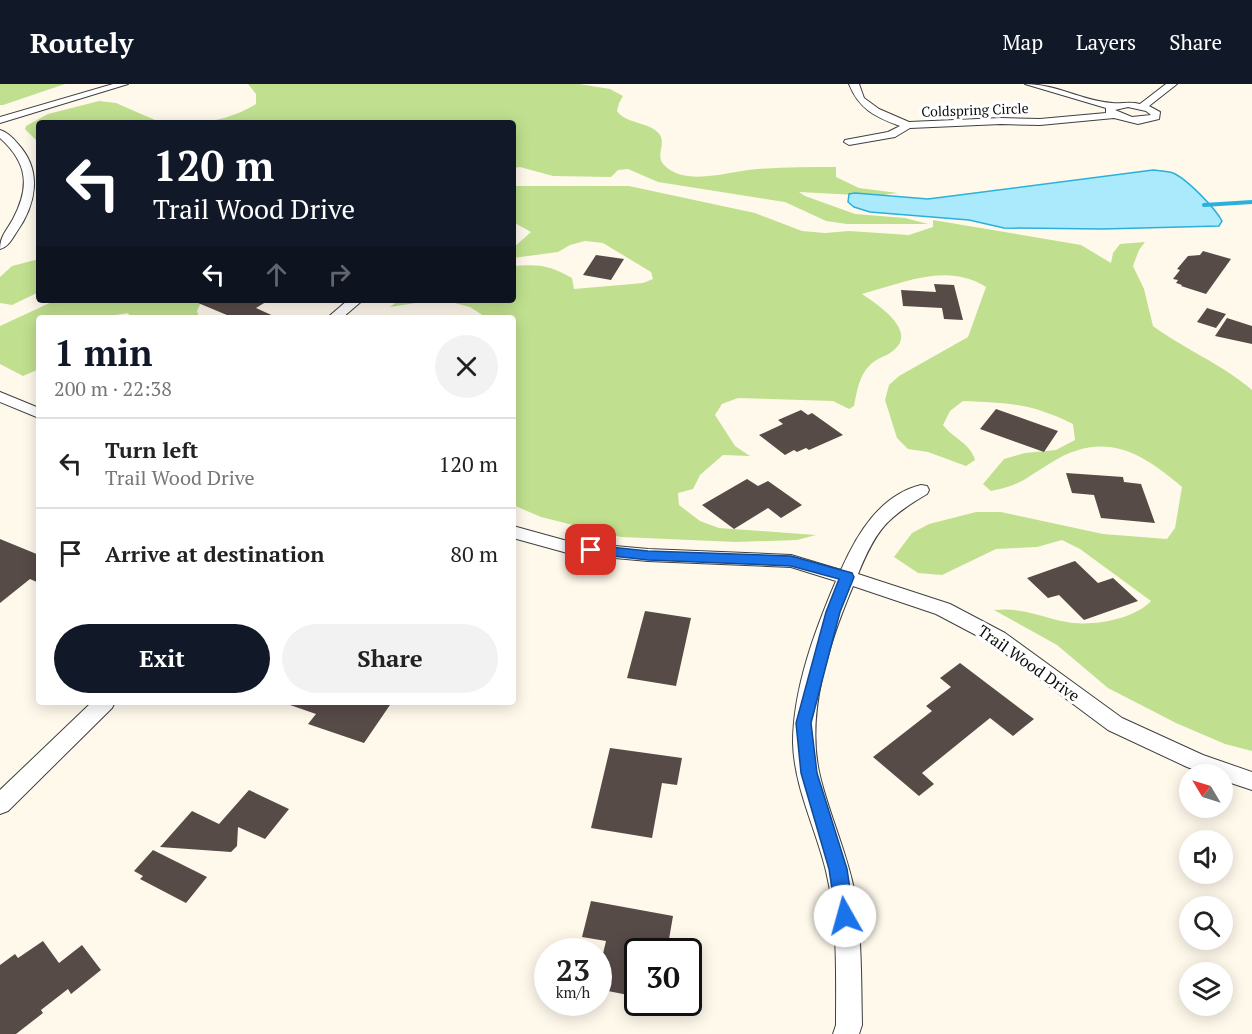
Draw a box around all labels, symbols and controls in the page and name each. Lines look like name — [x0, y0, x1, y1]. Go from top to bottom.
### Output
text: Routely — [30, 24, 133, 61]
text: Map — [1002, 28, 1043, 56]
text: Layers — [1076, 28, 1136, 56]
text: Share — [1169, 28, 1222, 56]
street label: Coldspring Circle — [921, 98, 1029, 121]
text: 120 m — [153, 137, 274, 193]
icon: left — [54, 144, 132, 222]
text: Trail Wood Drive — [153, 191, 355, 227]
icon: left — [197, 258, 230, 291]
icon: ahead — [260, 258, 293, 291]
icon: right — [323, 258, 356, 291]
text: 1 min — [54, 329, 152, 376]
button: close — [435, 335, 498, 398]
text: 200 m · 22:38 — [54, 375, 172, 402]
text: Turn left — [105, 435, 198, 464]
icon: left — [54, 447, 87, 480]
text: 120 m — [438, 449, 498, 478]
text: Trail Wood Drive — [105, 464, 255, 491]
pin — [565, 524, 616, 575]
icon: arrive — [574, 533, 607, 566]
icon: arrive — [54, 537, 87, 570]
text: Arrive at destination — [105, 539, 324, 568]
text: 80 m — [450, 539, 498, 568]
street label: Trail Wood Drive — [974, 620, 1084, 706]
button: Exit — [54, 624, 270, 693]
button: Share — [282, 624, 498, 693]
north arrow — [1179, 764, 1233, 818]
map controls — [1179, 764, 1233, 1016]
button: sound — [1179, 830, 1233, 884]
position arrow — [813, 884, 877, 948]
button: search — [1179, 896, 1233, 950]
speed limit sign: 30 — [624, 938, 702, 1016]
text: 23 — [556, 950, 590, 990]
button: layers — [1179, 962, 1233, 1016]
text: km/h — [556, 982, 590, 1002]

